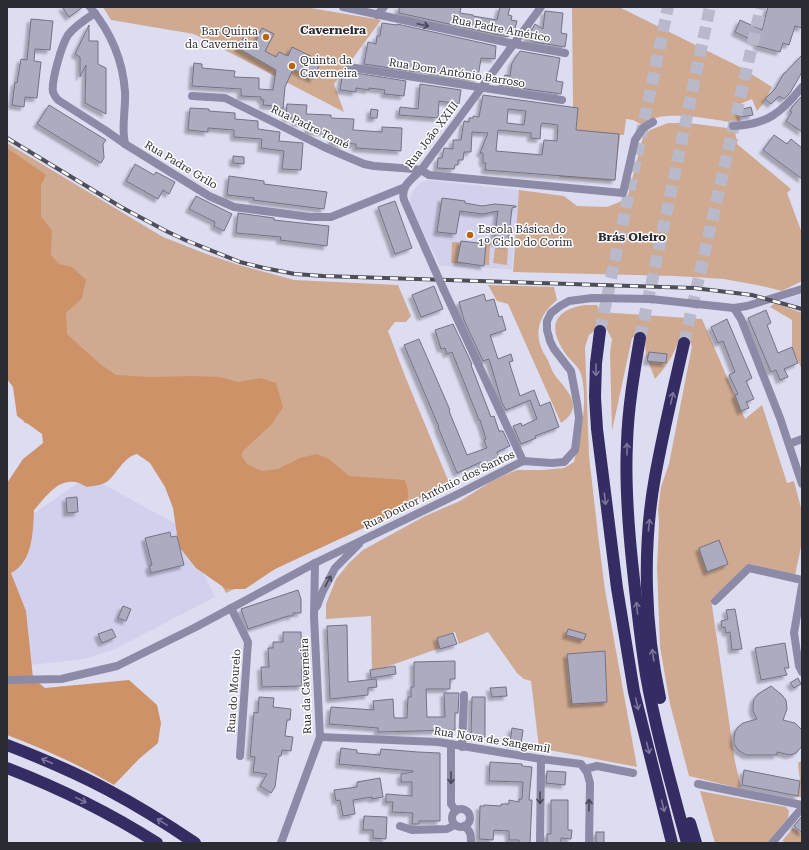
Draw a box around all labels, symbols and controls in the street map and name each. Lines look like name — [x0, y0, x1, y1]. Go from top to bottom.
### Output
street label: Rua Padre Américo — [450, 13, 552, 45]
one-way arrow — [416, 21, 429, 29]
district label: Caverneira — [300, 23, 366, 37]
place label: Bar Quinta da Caverneira — [185, 25, 258, 51]
marker: Bar Quinta da Caverneira — [261, 32, 271, 42]
place label: Quinta da Caverneira — [300, 54, 357, 80]
street label: Rua Dom António Barroso — [388, 56, 526, 90]
marker: Quinta da Caverneira — [287, 61, 297, 71]
street label: Rua João XXIII — [403, 99, 461, 171]
street label: Rua Padre Tomé — [269, 102, 351, 152]
street label: Rua Padre Grilo — [142, 138, 220, 192]
place label: Escola Básica do 1º Ciclo do Corim — [478, 223, 573, 249]
marker: Escola Básica do 1º Ciclo do Corim — [465, 230, 475, 240]
district label: Brás Oleiro — [598, 230, 666, 244]
one-way arrow — [592, 363, 600, 376]
one-way arrow — [669, 391, 676, 404]
one-way arrow — [623, 443, 631, 456]
street label: Rua Doutor António dos Santos — [361, 448, 517, 532]
one-way arrow — [602, 492, 609, 505]
one-way arrow — [646, 519, 653, 532]
one-way arrow — [325, 575, 333, 587]
one-way arrow — [633, 602, 641, 615]
street label: Rua da Caverneira — [298, 638, 314, 734]
street label: Rua do Mourelo — [225, 648, 243, 733]
one-way arrow — [649, 649, 657, 662]
one-way arrow — [633, 697, 641, 710]
street label: Rua Nova de Sangemil — [433, 724, 552, 756]
one-way arrow — [644, 741, 652, 754]
one-way arrow — [42, 757, 54, 765]
one-way arrow — [447, 771, 455, 784]
one-way arrow — [536, 791, 544, 804]
one-way arrow — [75, 797, 87, 804]
one-way arrow — [586, 799, 593, 812]
one-way arrow — [659, 799, 667, 812]
one-way arrow — [157, 817, 168, 826]

